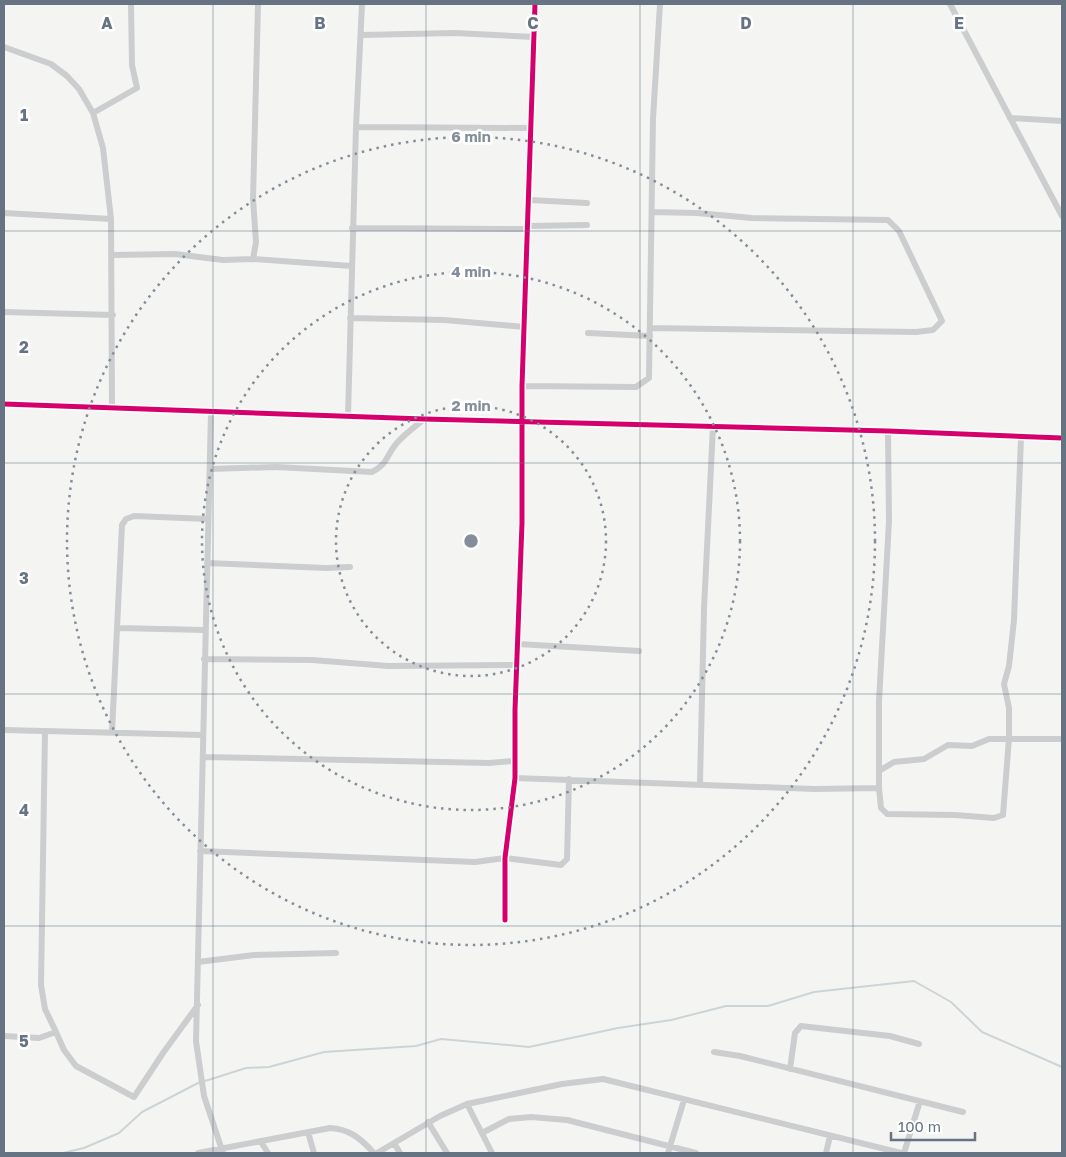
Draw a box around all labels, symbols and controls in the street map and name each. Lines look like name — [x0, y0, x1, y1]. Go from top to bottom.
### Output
text: A — [101, 13, 113, 33]
text: B — [314, 13, 326, 33]
text: C — [527, 13, 539, 33]
text: D — [740, 13, 752, 33]
text: E — [954, 13, 964, 33]
text: 1 — [20, 105, 28, 125]
text: 6 min — [451, 127, 491, 145]
text: 4 min — [451, 262, 491, 280]
text: 2 — [19, 337, 29, 357]
text: 2 min — [451, 396, 491, 414]
centre of rings — [462, 532, 480, 550]
text: 3 — [19, 568, 29, 588]
text: 4 — [19, 800, 29, 820]
text: 5 — [19, 1031, 29, 1051]
scale bar — [891, 1110, 975, 1142]
text: 100 m — [898, 1117, 941, 1135]

